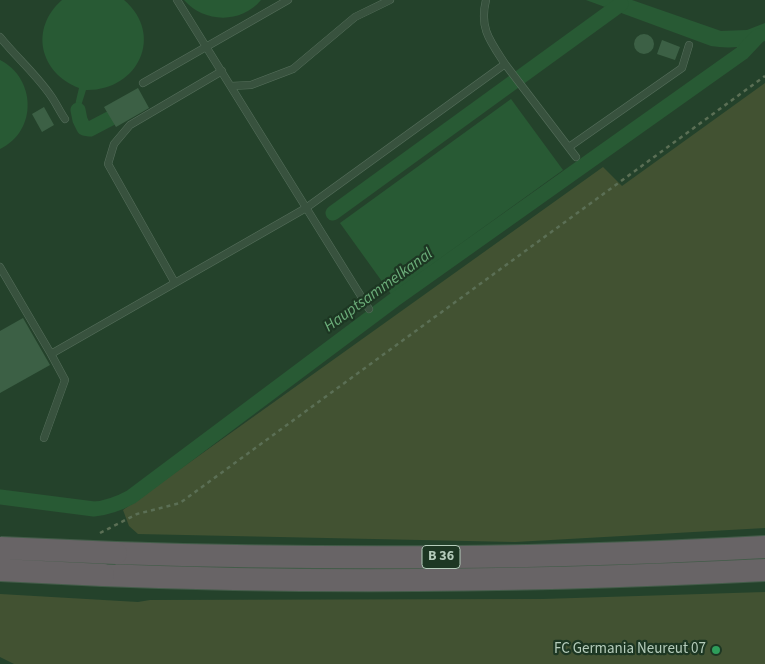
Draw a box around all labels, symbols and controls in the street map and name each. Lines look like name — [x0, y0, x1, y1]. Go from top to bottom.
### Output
water label: Hauptsammelkanal — [321, 245, 437, 337]
road number: B 36 — [422, 546, 460, 568]
place label: FC Germania Neureut 07 — [554, 641, 706, 659]
marker: FC Germania Neureut 07 — [710, 644, 722, 656]

